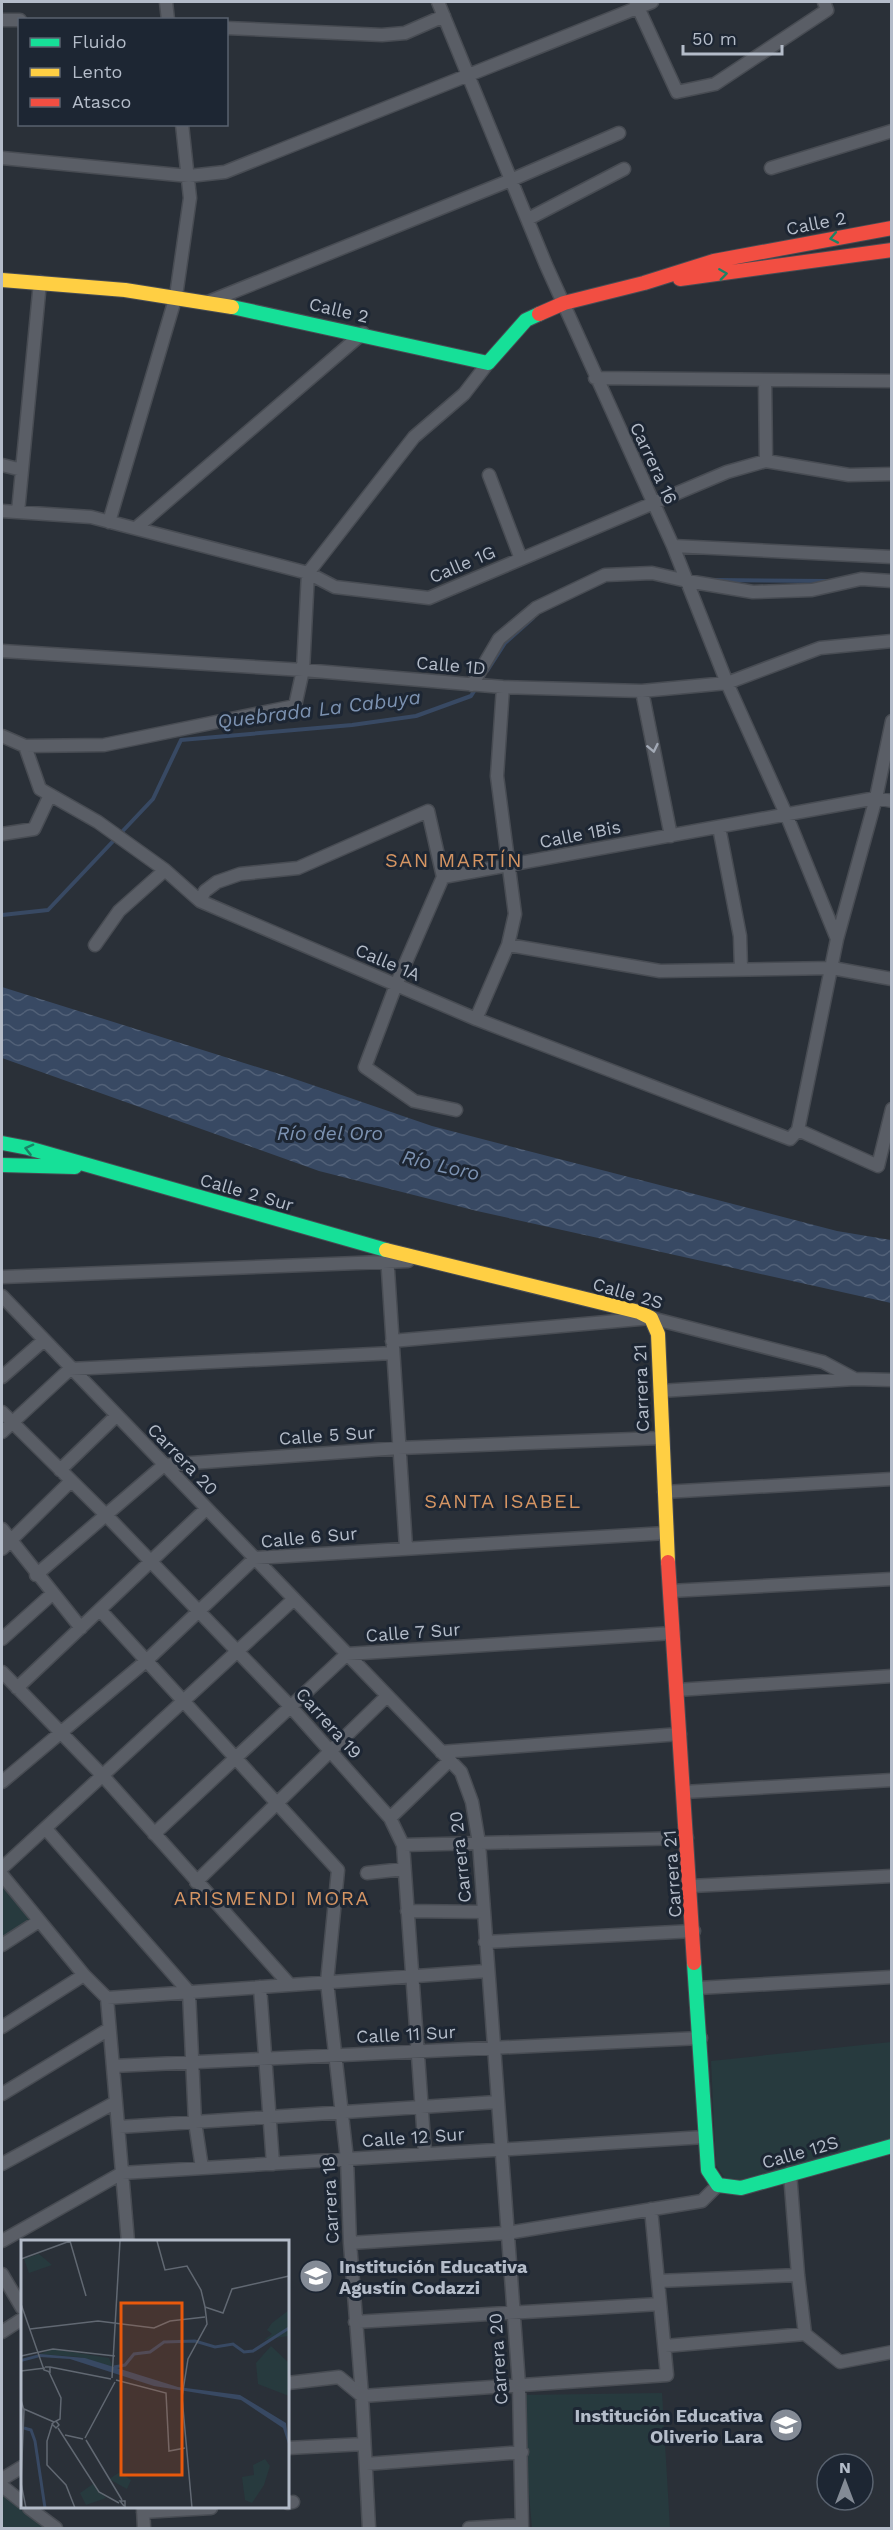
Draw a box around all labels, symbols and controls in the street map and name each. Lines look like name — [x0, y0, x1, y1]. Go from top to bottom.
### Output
legend — [18, 18, 228, 126]
scale bar — [683, 18, 782, 56]
text: 50 m — [692, 28, 737, 49]
text: Fluido — [72, 31, 126, 52]
text: Lento — [72, 61, 122, 82]
text: Atasco — [72, 91, 131, 112]
street label: Calle 2 — [784, 207, 848, 239]
one-way arrow — [829, 231, 839, 244]
one-way arrow — [718, 268, 727, 281]
street label: Calle 2 — [307, 293, 371, 327]
street label: Carrera 16 — [626, 419, 682, 507]
street label: Calle 1G — [426, 541, 498, 587]
street label: Calle 1D — [415, 652, 487, 678]
water label: Quebrada La Cabuya — [216, 685, 422, 733]
one-way arrow — [646, 743, 659, 753]
street label: Calle 1Bis — [537, 816, 623, 852]
district label: SAN MARTÍN — [385, 848, 523, 872]
street label: Calle 1A — [352, 939, 424, 985]
water label: Río del Oro — [277, 1121, 383, 1145]
one-way arrow — [24, 1143, 34, 1156]
water label: Río Loro — [400, 1144, 482, 1186]
street label: Calle 2 Sur — [198, 1169, 296, 1215]
street label: Calle 2S — [590, 1273, 666, 1313]
street label: Carrera 21 — [629, 1344, 653, 1432]
street label: Carrera 20 — [143, 1419, 223, 1499]
street label: Calle 5 Sur — [278, 1421, 376, 1449]
district label: SANTA ISABEL — [424, 1489, 582, 1513]
street label: Calle 6 Sur — [260, 1522, 358, 1552]
street label: Calle 7 Sur — [365, 1618, 461, 1646]
street label: Carrera 19 — [292, 1683, 366, 1763]
street label: Carrera 20 — [445, 1810, 475, 1904]
street label: Carrera 21 — [658, 1829, 686, 1919]
district label: ARISMENDI MORA — [174, 1886, 370, 1910]
street label: Calle 11 Sur — [356, 2021, 456, 2047]
street label: Calle 12 Sur — [361, 2123, 465, 2151]
street label: Calle 12S — [759, 2131, 841, 2173]
street label: Carrera 18 — [317, 2155, 343, 2245]
inset map — [21, 2240, 290, 2509]
place label: Institución Educativa Agustín Codazzi — [339, 2256, 528, 2298]
school or university icon: Institución Educativa Agustín Codazzi — [298, 2258, 334, 2294]
street label: Carrera 20 — [484, 2312, 512, 2406]
place label: Institución Educativa Oliverio Lara — [575, 2405, 764, 2447]
school or university icon: Institución Educativa Oliverio Lara — [768, 2407, 804, 2443]
north arrow — [815, 2452, 875, 2512]
text: N — [839, 2458, 851, 2477]

